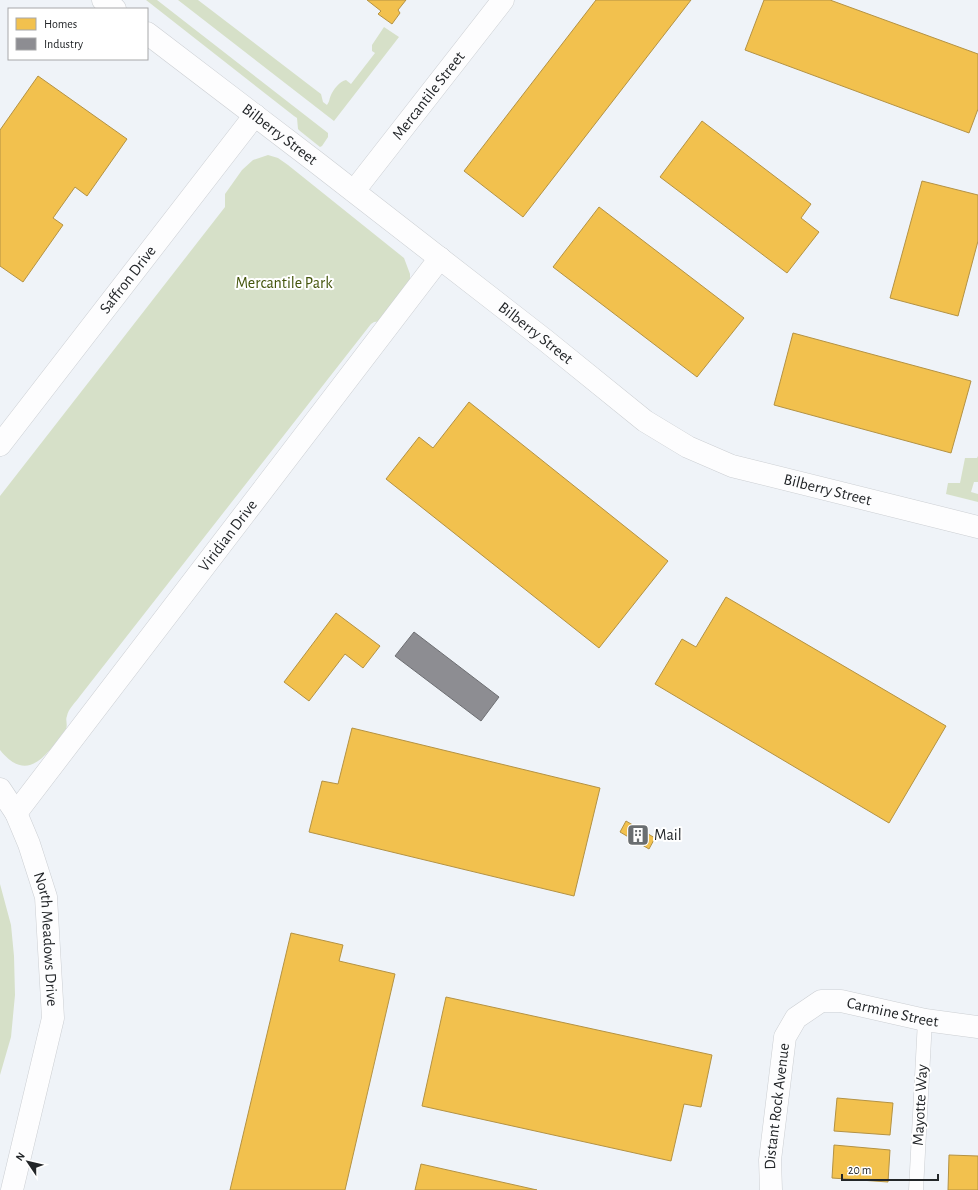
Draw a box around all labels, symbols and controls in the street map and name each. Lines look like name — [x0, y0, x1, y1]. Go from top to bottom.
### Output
legend — [8, 8, 148, 60]
text: Homes — [44, 18, 77, 30]
text: Industry — [44, 38, 83, 51]
street label: Mercantile Street — [389, 48, 468, 143]
street label: Bilberry Street — [239, 101, 320, 168]
street label: Saffron Drive — [97, 243, 159, 317]
park label: Mercantile Park — [236, 275, 333, 291]
street label: Bilberry Street — [495, 299, 576, 367]
street label: Bilberry Street — [782, 471, 873, 508]
street label: Viridian Drive — [196, 497, 260, 575]
building icon: Mail — [625, 822, 651, 848]
place label: Mail — [654, 827, 682, 843]
street label: North Meadows Drive — [31, 870, 60, 1007]
street label: Carmine Street — [845, 995, 939, 1030]
street label: Distant Rock Avenue — [762, 1042, 792, 1170]
street label: Mayotte Way — [910, 1064, 931, 1146]
north arrow — [8, 1142, 48, 1182]
text: N — [14, 1150, 27, 1163]
scale bar — [842, 1156, 938, 1182]
text: 20 m — [848, 1164, 871, 1176]

